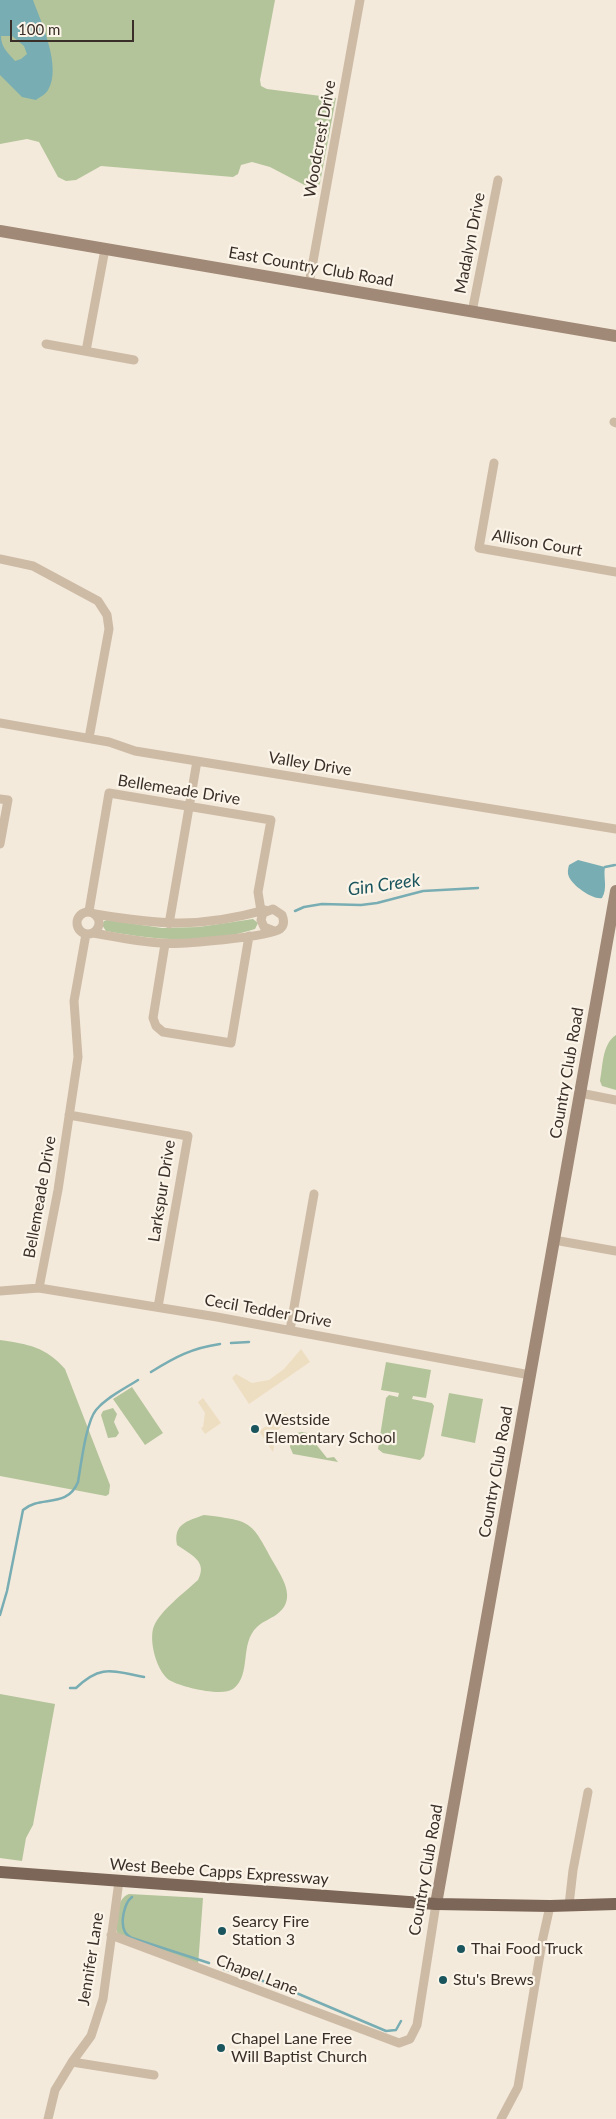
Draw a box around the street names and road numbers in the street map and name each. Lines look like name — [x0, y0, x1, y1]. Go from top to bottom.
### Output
street label: Woodcrest Drive — [300, 79, 340, 199]
street label: Madalyn Drive — [451, 191, 489, 295]
street label: East Country Club Road — [227, 243, 395, 291]
street label: Allison Court — [490, 526, 584, 560]
street label: Valley Drive — [267, 748, 353, 780]
street label: Bellemeade Drive — [116, 771, 242, 809]
street label: Country Club Road — [546, 1006, 588, 1140]
street label: Bellemeade Drive — [20, 1134, 60, 1260]
street label: Larkspur Drive — [144, 1139, 180, 1243]
street label: Cecil Tedder Drive — [203, 1290, 333, 1332]
street label: Country Club Road — [475, 1405, 517, 1539]
street label: Country Club Road — [405, 1803, 447, 1937]
street label: West Beebe Capps Expressway — [109, 1855, 329, 1889]
street label: Jennifer Lane — [74, 1911, 108, 2007]
street label: Chapel Lane — [213, 1951, 301, 1999]

